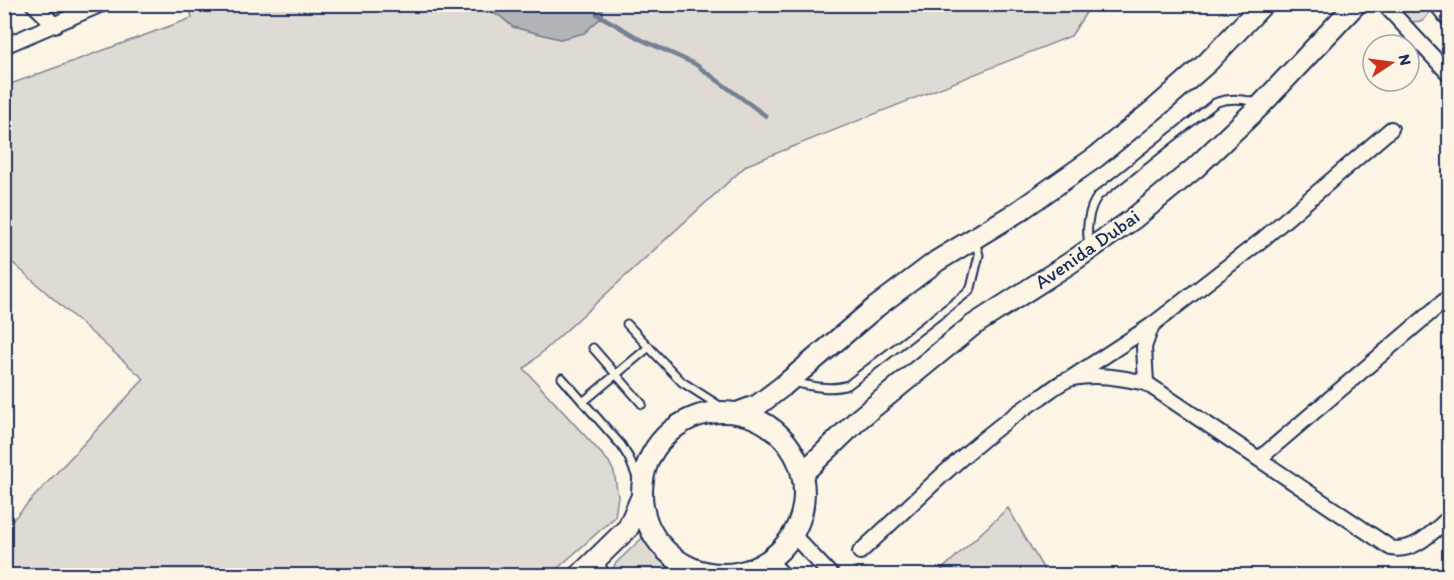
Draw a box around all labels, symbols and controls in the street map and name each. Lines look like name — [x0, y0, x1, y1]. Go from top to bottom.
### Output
north arrow — [1361, 33, 1421, 93]
text: N — [1395, 52, 1416, 67]
street label: Avenida Dubai — [1030, 204, 1144, 294]

